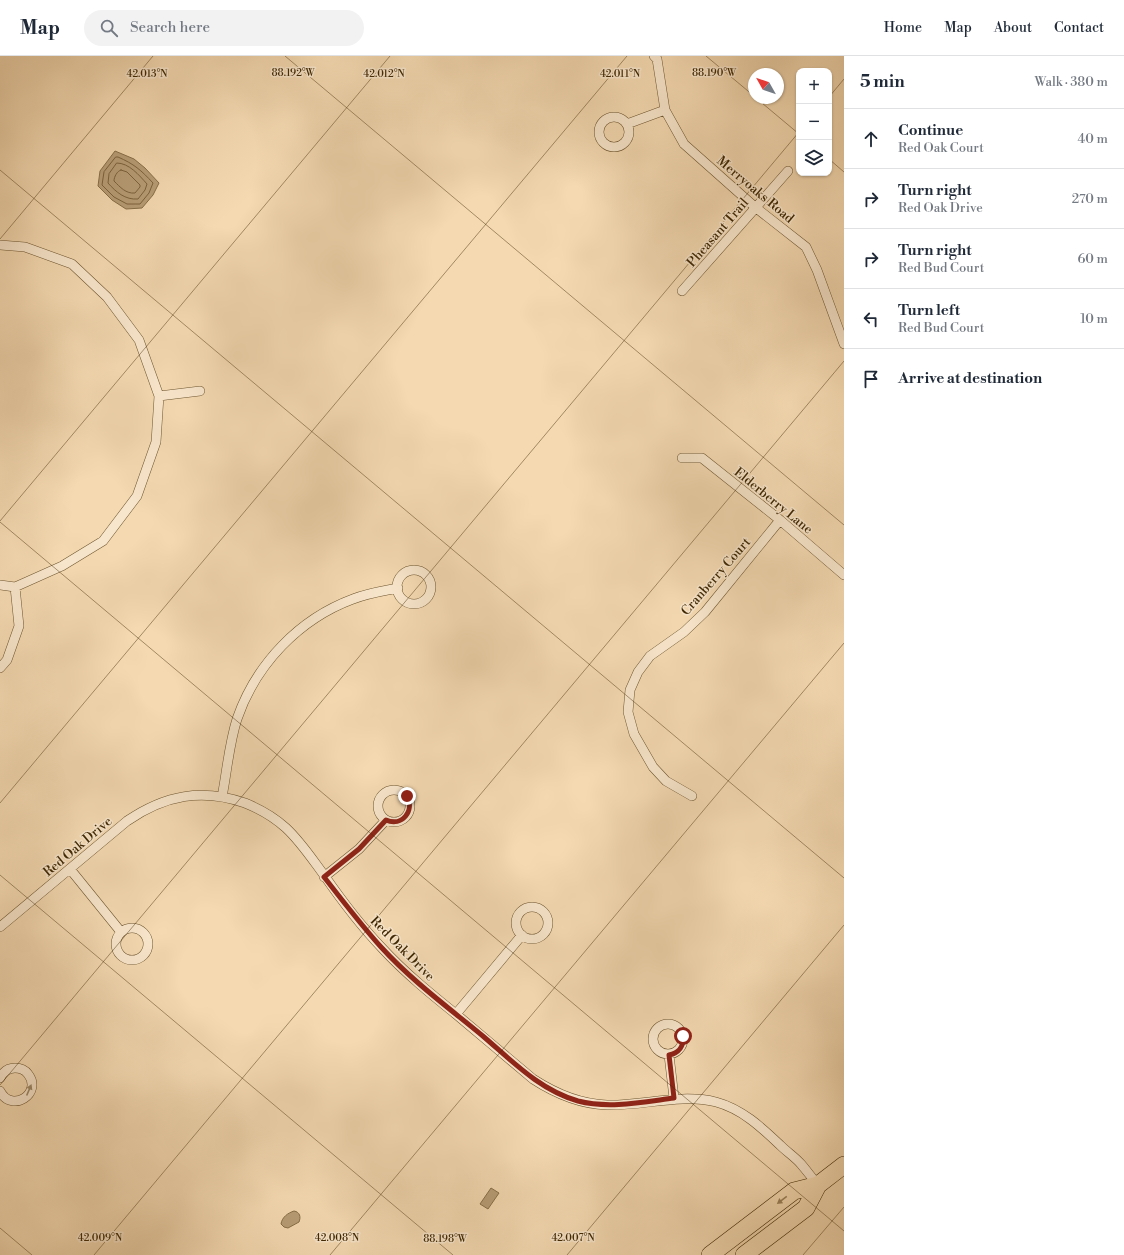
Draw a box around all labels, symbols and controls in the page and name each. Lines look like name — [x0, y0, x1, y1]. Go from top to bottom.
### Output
search box — [84, 10, 364, 46]
text: Map — [20, 16, 60, 40]
icon: search — [98, 17, 120, 39]
text: Search here — [130, 18, 210, 37]
text: Home — [884, 19, 922, 37]
text: Map — [944, 19, 972, 37]
text: About — [994, 19, 1032, 37]
text: Contact — [1054, 19, 1104, 37]
text: 88.192°W — [271, 67, 315, 79]
text: 88.190°W — [692, 67, 737, 79]
text: 42.013°N — [126, 68, 168, 80]
text: 42.012°N — [363, 68, 405, 80]
text: 42.011°N — [600, 68, 641, 80]
north arrow — [748, 68, 784, 104]
map controls — [796, 68, 832, 176]
button: + — [796, 68, 832, 104]
text: 5 min — [860, 71, 905, 93]
text: Walk · 380 m — [1034, 74, 1108, 90]
button: − — [796, 104, 832, 140]
text: Continue — [898, 121, 963, 140]
icon: ahead — [860, 128, 882, 150]
text: 40 m — [1078, 131, 1108, 147]
button: layers — [796, 140, 832, 176]
text: Red Oak Court — [898, 140, 984, 156]
street label: Merryoaks Road — [714, 153, 798, 227]
text: Turn right — [898, 181, 972, 200]
icon: right — [860, 188, 882, 210]
text: 270 m — [1072, 191, 1108, 207]
street label: Pheasant Trail — [684, 195, 752, 270]
text: Red Oak Drive — [898, 200, 983, 216]
text: Turn right — [898, 241, 972, 260]
icon: right — [860, 248, 882, 270]
text: 60 m — [1077, 251, 1108, 267]
text: Red Bud Court — [898, 260, 984, 276]
text: Turn left — [898, 301, 960, 320]
icon: left — [860, 308, 882, 330]
text: 10 m — [1080, 311, 1108, 327]
text: Red Bud Court — [898, 320, 984, 336]
icon: arrive — [860, 368, 882, 390]
text: Arrive at destination — [898, 369, 1042, 388]
street label: Elderberry Lane — [731, 464, 816, 538]
street label: Cranberry Court — [678, 534, 754, 619]
route end — [398, 787, 416, 805]
street label: Red Oak Drive — [40, 813, 116, 880]
street label: Red Oak Drive — [367, 913, 438, 985]
route start — [674, 1027, 692, 1045]
one-way arrow — [26, 1084, 33, 1096]
one-way arrow — [777, 1196, 788, 1204]
text: 42.009°N — [78, 1232, 123, 1244]
text: 42.008°N — [315, 1232, 360, 1244]
text: 42.007°N — [551, 1232, 595, 1244]
text: 88.198°W — [423, 1233, 468, 1245]

